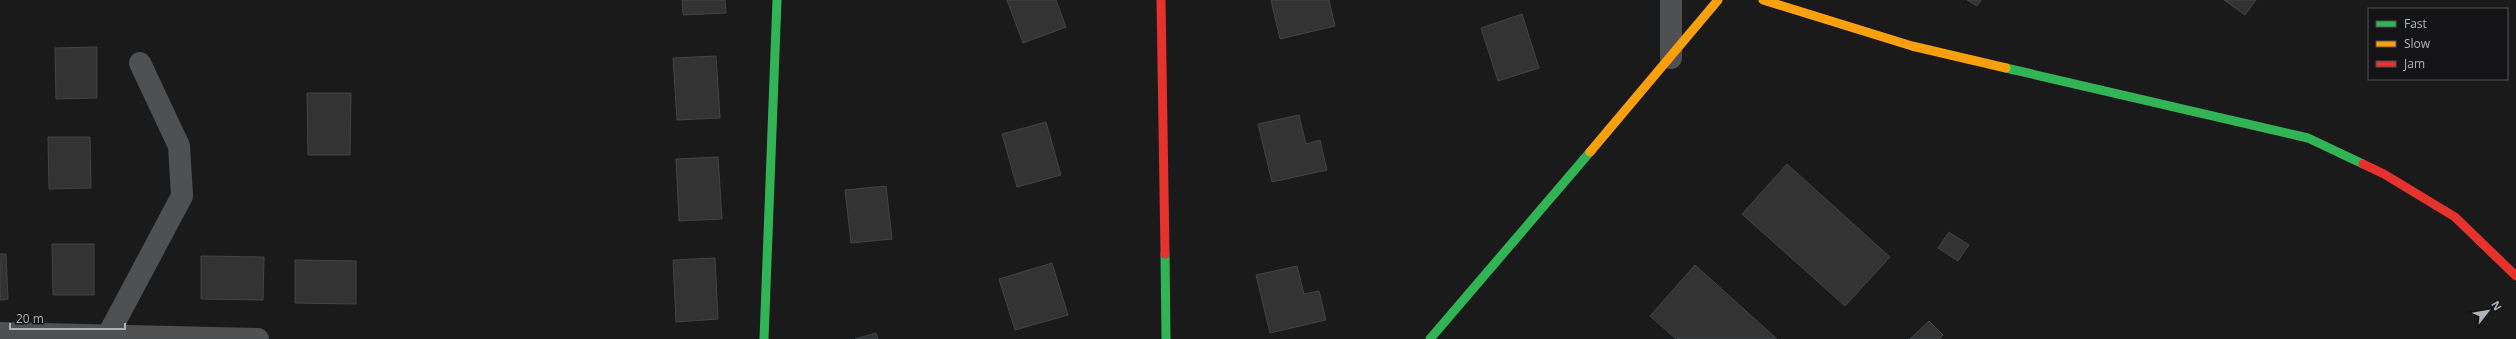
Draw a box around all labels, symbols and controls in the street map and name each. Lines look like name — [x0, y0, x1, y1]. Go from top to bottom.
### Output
legend — [2368, 8, 2508, 80]
text: Fast — [2404, 15, 2427, 32]
text: Slow — [2404, 35, 2431, 52]
text: Jam — [2403, 55, 2425, 72]
north arrow — [2468, 291, 2508, 331]
text: N — [2488, 298, 2506, 313]
scale bar — [10, 305, 125, 331]
text: 20 m — [16, 310, 44, 327]

